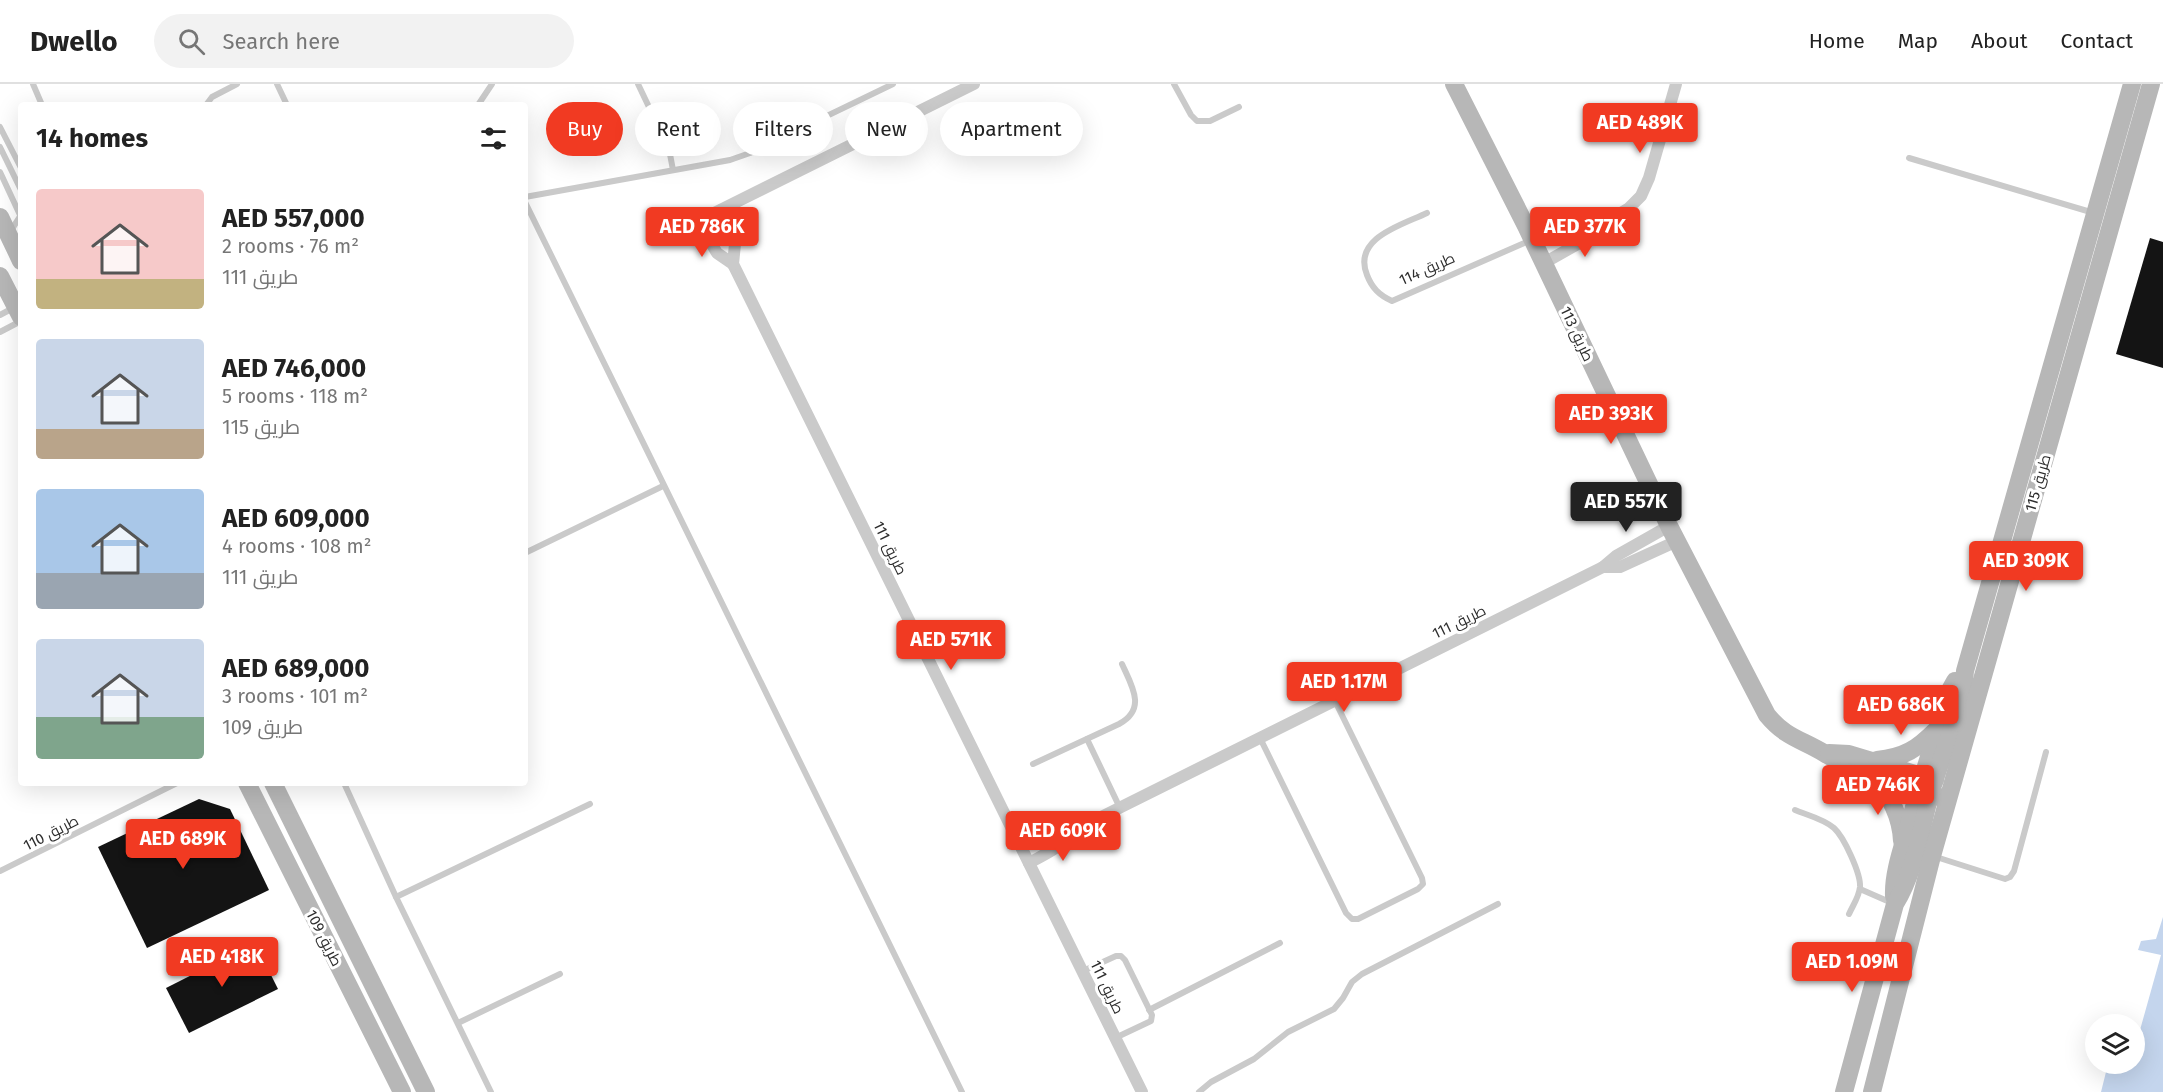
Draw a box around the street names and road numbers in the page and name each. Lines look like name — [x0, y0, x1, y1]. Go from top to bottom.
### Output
street label: طريق 114 — [1396, 249, 1458, 290]
street label: طريق 113 — [1556, 304, 1598, 365]
street label: طريق 115 — [2021, 452, 2056, 514]
street label: طريق 111 — [868, 518, 911, 578]
street label: طريق 111 — [1429, 601, 1489, 644]
street label: طريق 110 — [20, 811, 82, 855]
street label: طريق 109 — [301, 907, 346, 970]
street label: طريق 111 — [1085, 957, 1128, 1017]

